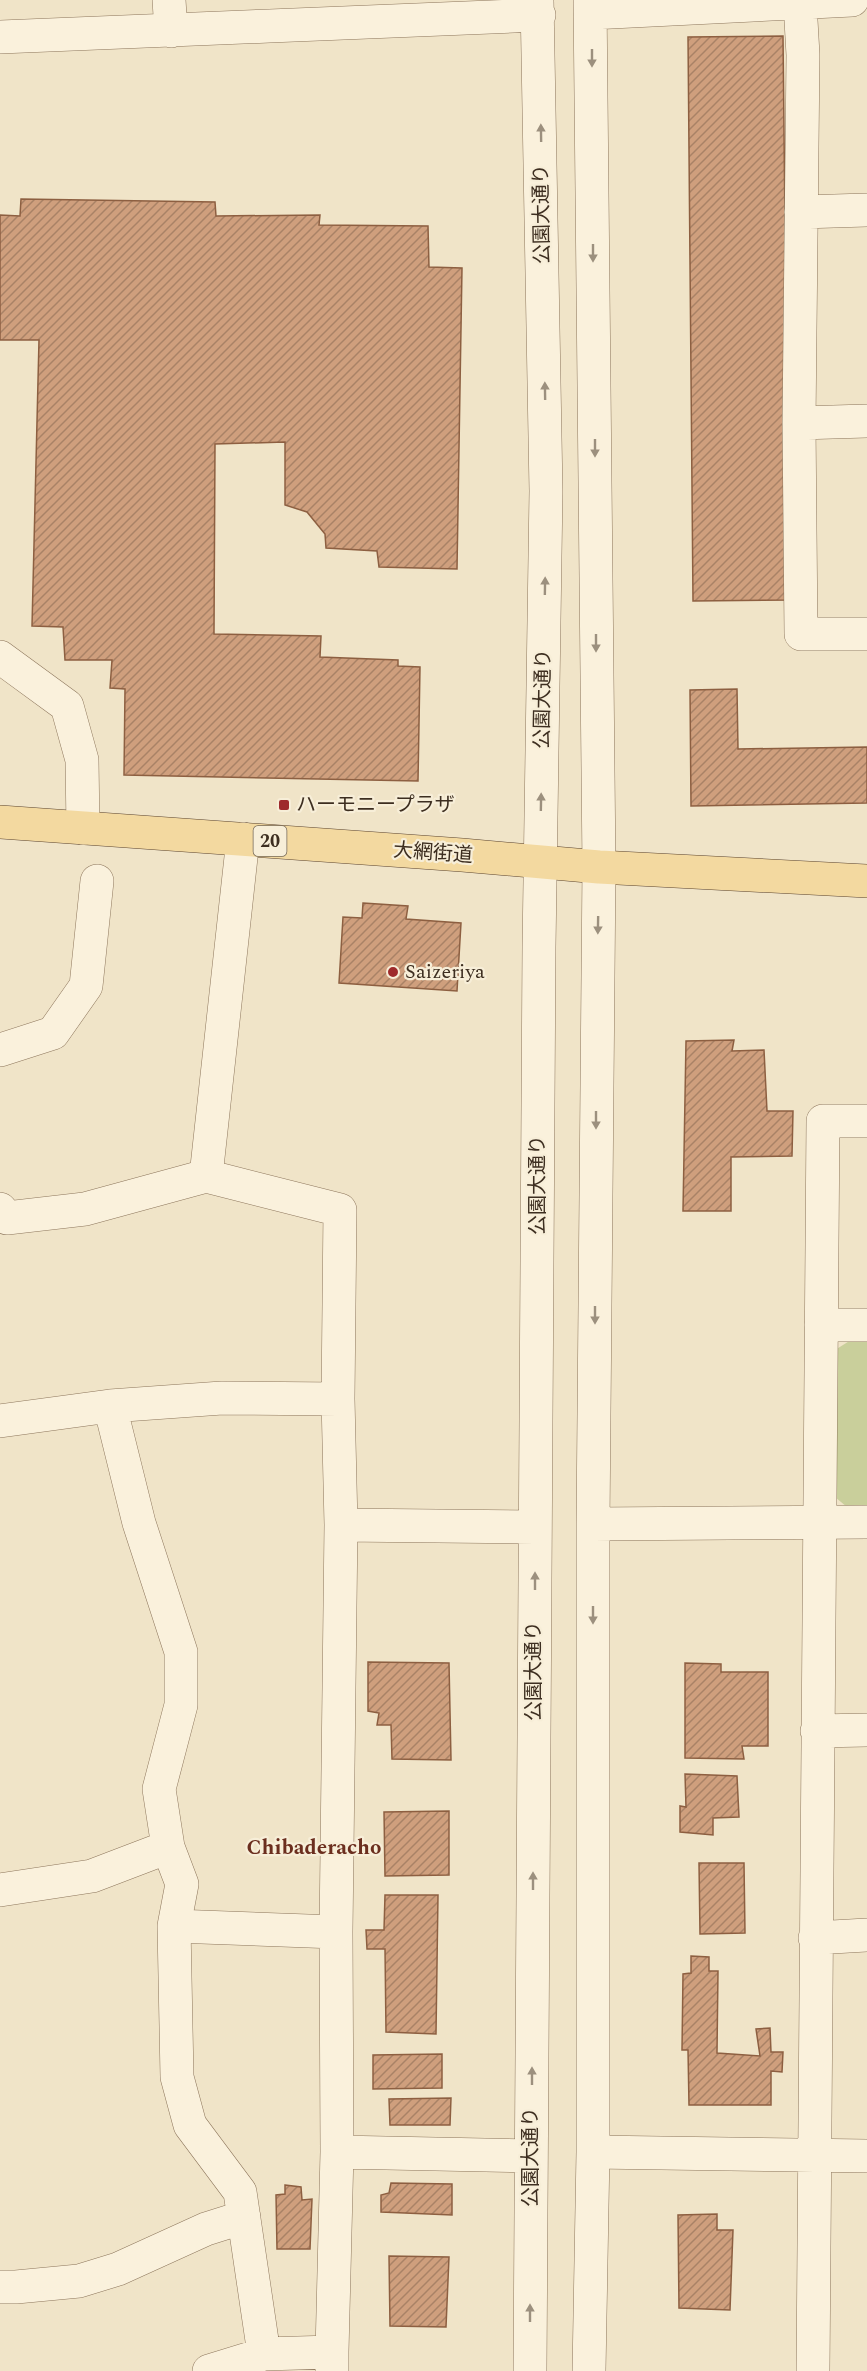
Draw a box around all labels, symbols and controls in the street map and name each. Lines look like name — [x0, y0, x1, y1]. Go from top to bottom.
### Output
one-way arrow — [587, 49, 597, 68]
one-way arrow — [536, 124, 546, 143]
street label: 公園大通り — [526, 164, 558, 264]
one-way arrow — [588, 244, 598, 263]
one-way arrow — [540, 382, 550, 401]
one-way arrow — [590, 439, 600, 458]
one-way arrow — [540, 577, 549, 596]
one-way arrow — [591, 634, 601, 653]
street label: 公園大通り — [527, 649, 559, 749]
place label: ハーモニープラザ — [296, 790, 455, 820]
one-way arrow — [536, 793, 546, 812]
marker: ハーモニープラザ — [277, 798, 291, 812]
road number: 20 — [254, 826, 286, 856]
street label: 大網街道 — [392, 835, 474, 871]
one-way arrow — [593, 916, 603, 935]
place label: Saizeriya — [405, 957, 485, 987]
marker: Saizeriya — [386, 965, 400, 979]
one-way arrow — [592, 1111, 601, 1130]
street label: 公園大通り — [523, 1135, 553, 1235]
one-way arrow — [590, 1306, 600, 1325]
one-way arrow — [530, 1571, 540, 1590]
one-way arrow — [588, 1606, 598, 1625]
street label: 公園大通り — [519, 1621, 549, 1721]
district label: Chibaderacho — [247, 1832, 381, 1864]
one-way arrow — [528, 1871, 538, 1890]
one-way arrow — [527, 2066, 536, 2085]
street label: 公園大通り — [516, 2107, 546, 2207]
one-way arrow — [525, 2303, 535, 2322]

